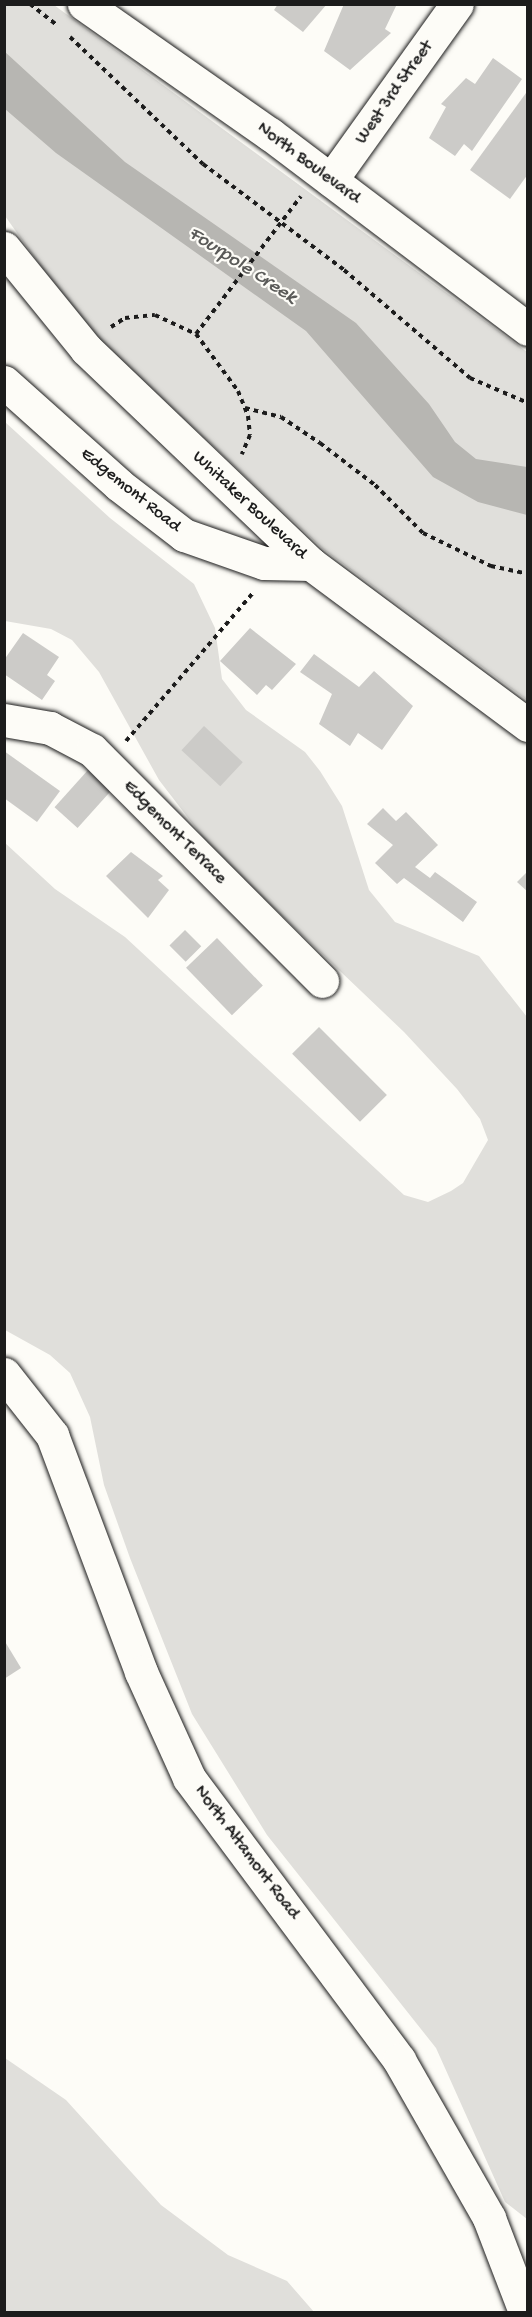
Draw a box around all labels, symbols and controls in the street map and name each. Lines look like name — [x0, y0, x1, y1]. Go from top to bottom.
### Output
street label: West 3rd Street — [351, 37, 439, 149]
street label: North Boulevard — [252, 118, 364, 210]
water label: Fourpole Creek — [183, 222, 301, 310]
street label: Edgemont Road — [75, 444, 185, 538]
street label: Whitaker Boulevard — [187, 447, 311, 565]
street label: Edgemont Terrace — [118, 777, 230, 889]
street label: North Altamont Road — [189, 1782, 303, 1924]

